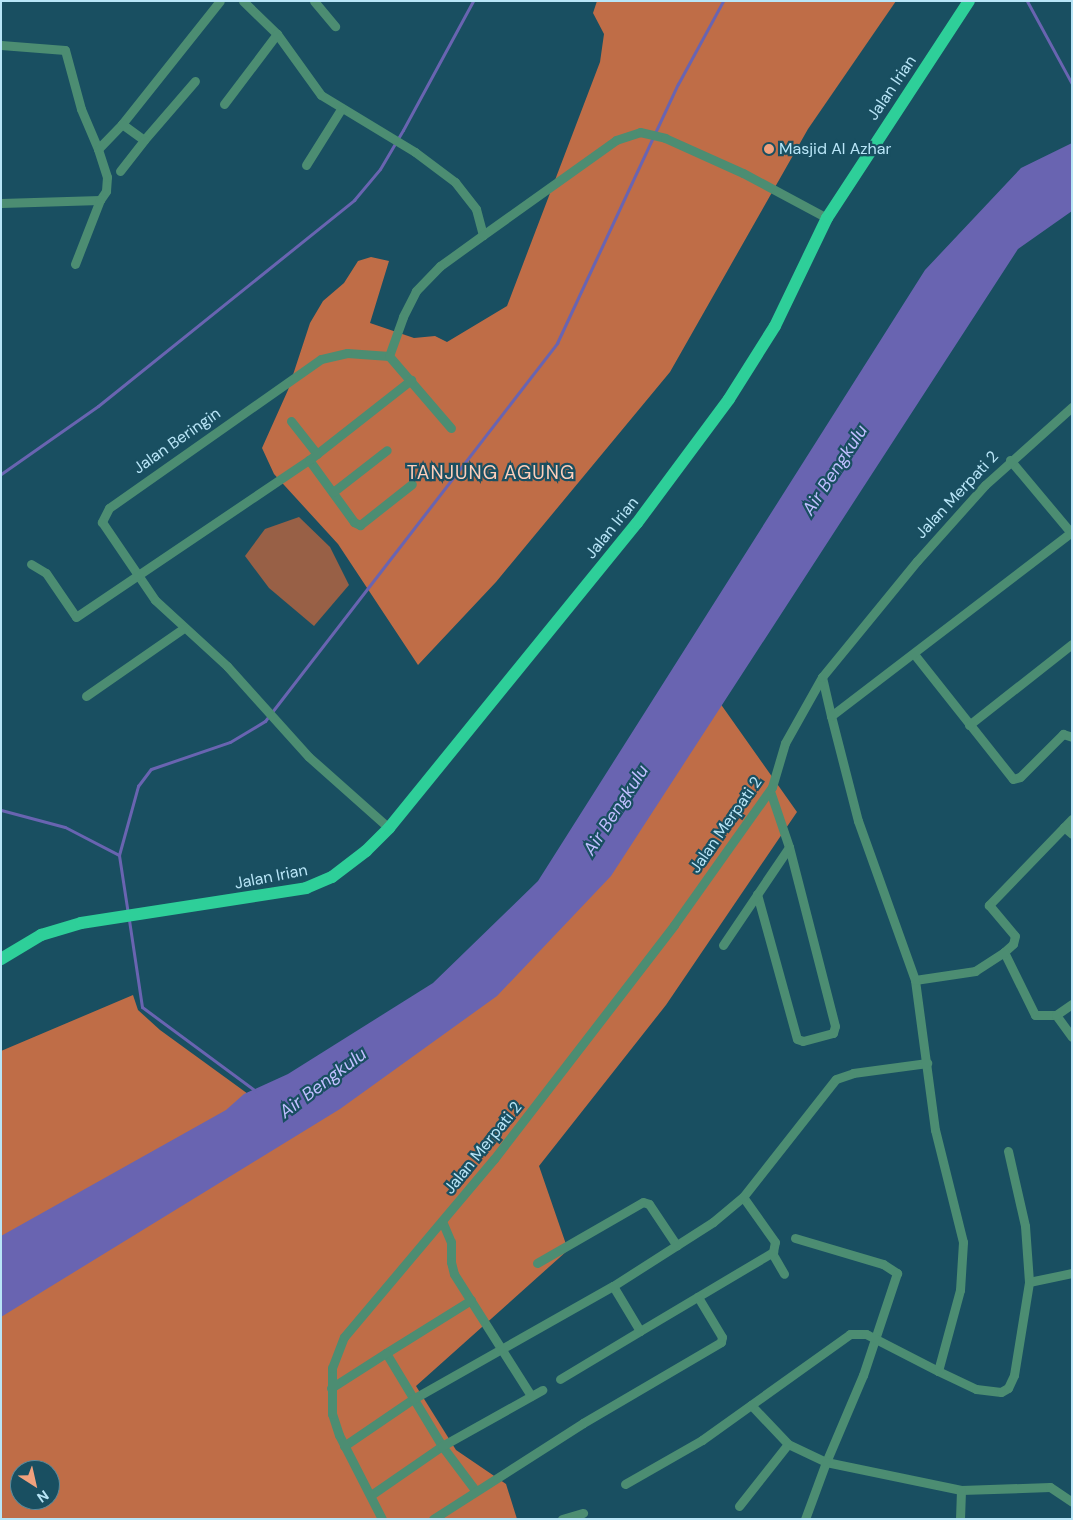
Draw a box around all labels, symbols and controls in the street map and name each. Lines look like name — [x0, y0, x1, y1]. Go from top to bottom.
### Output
street label: Jalan Irian — [863, 52, 921, 124]
place label: Masjid Al Azhar — [779, 139, 891, 159]
marker: Masjid Al Azhar — [763, 143, 775, 155]
street label: Jalan Beringin — [130, 404, 224, 478]
water label: Air Bengkulu — [798, 421, 872, 519]
street label: Jalan Merpati 2 — [911, 447, 1003, 543]
district label: TANJUNG AGUNG — [405, 462, 577, 484]
street label: Jalan Irian — [581, 493, 643, 563]
water label: Air Bengkulu — [579, 761, 653, 859]
street label: Jalan Merpati 2 — [686, 773, 766, 877]
street label: Jalan Irian — [233, 861, 309, 893]
water label: Air Bengkulu — [275, 1043, 371, 1123]
street label: Jalan Merpati 2 — [440, 1098, 526, 1198]
north arrow — [10, 1460, 60, 1510]
text: N — [34, 1486, 52, 1507]

